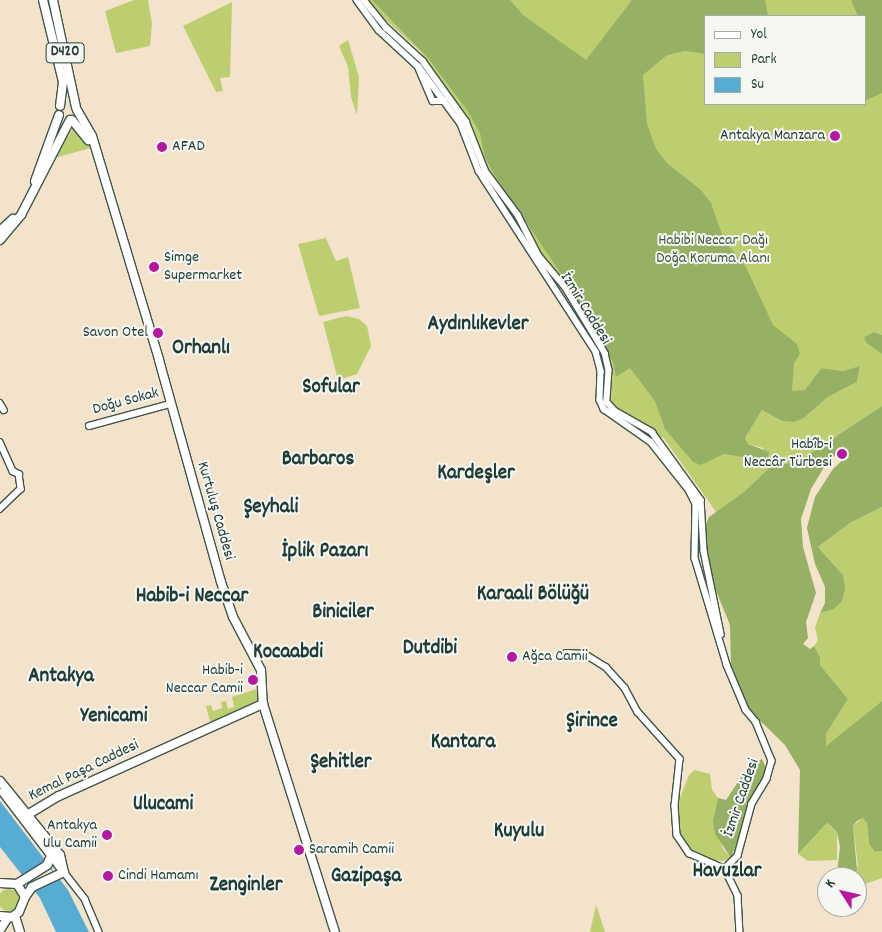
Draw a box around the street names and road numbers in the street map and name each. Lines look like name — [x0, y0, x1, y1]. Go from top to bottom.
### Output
road number: D420 — [45, 40, 85, 66]
street label: İzmir Caddesi — [555, 269, 615, 349]
street label: Doğu Sokak — [91, 384, 161, 420]
street label: Kurtuluş Caddesi — [192, 460, 238, 562]
street label: Kemal Paşa Caddesi — [26, 736, 142, 806]
street label: İzmir Caddesi — [720, 756, 764, 840]

